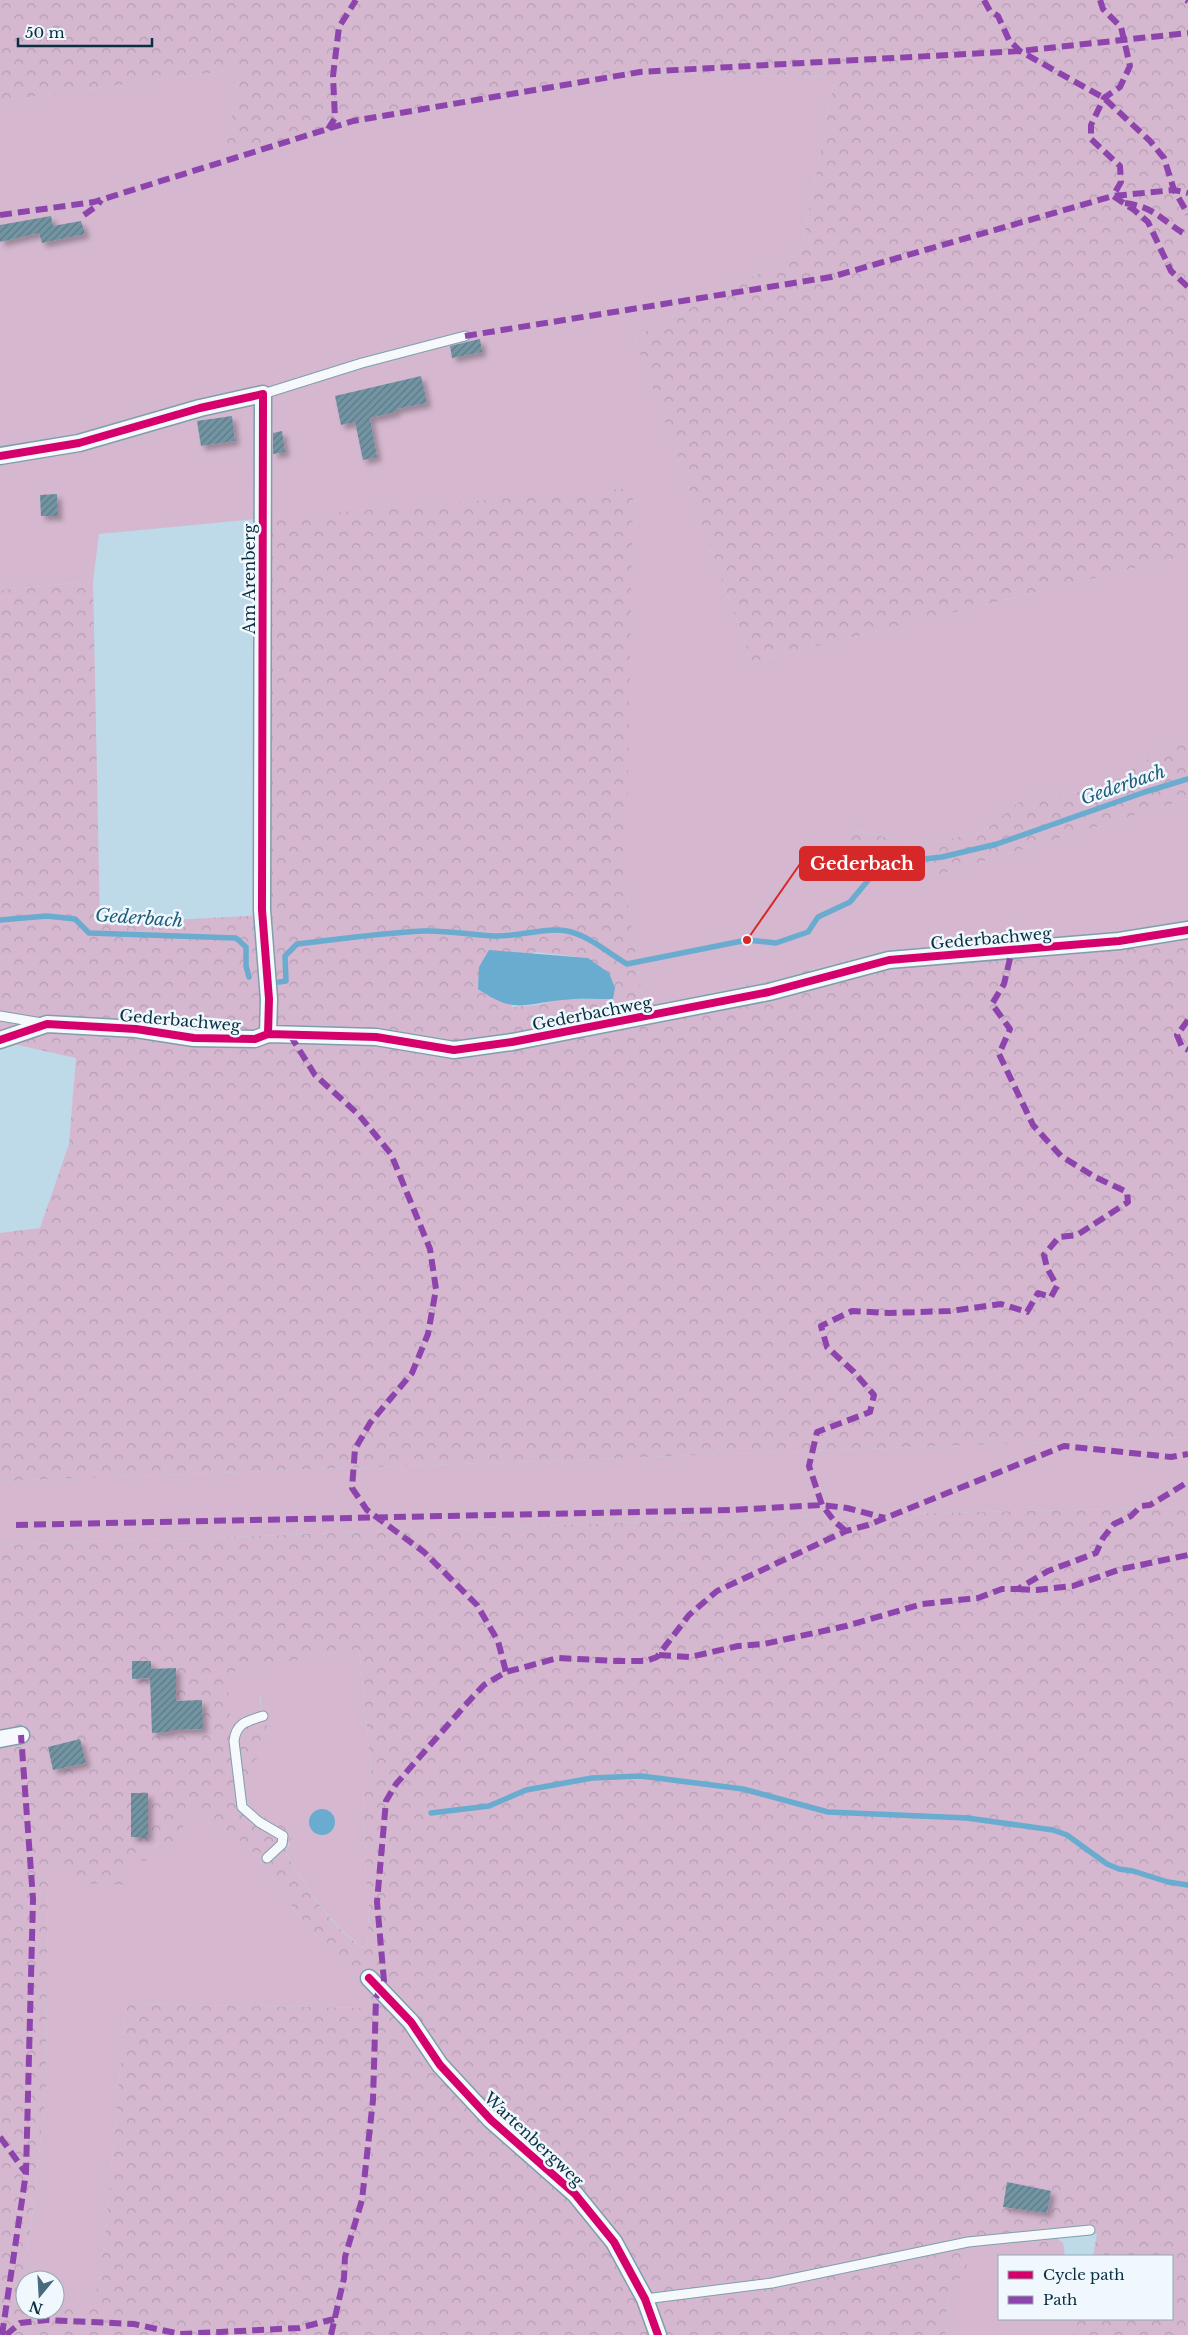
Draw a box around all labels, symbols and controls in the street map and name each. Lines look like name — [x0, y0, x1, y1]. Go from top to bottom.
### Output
scale bar — [18, 15, 151, 47]
text: 50 m — [25, 23, 65, 42]
street label: Am Arenberg — [239, 523, 259, 635]
water label: Gederbach — [1078, 760, 1168, 810]
callout: Gederbach — [800, 847, 924, 880]
text: Gederbach — [810, 853, 914, 875]
water label: Gederbach — [94, 904, 184, 932]
street label: Gederbachweg — [930, 923, 1053, 953]
street label: Gederbachweg — [531, 992, 654, 1034]
street label: Gederbachweg — [119, 1005, 242, 1035]
street label: Wartenbergweg — [479, 2087, 588, 2191]
legend — [998, 2255, 1173, 2320]
text: Cycle path — [1043, 2265, 1125, 2284]
north arrow — [15, 2270, 65, 2320]
text: Path — [1043, 2290, 1077, 2309]
text: N — [27, 2297, 45, 2318]

